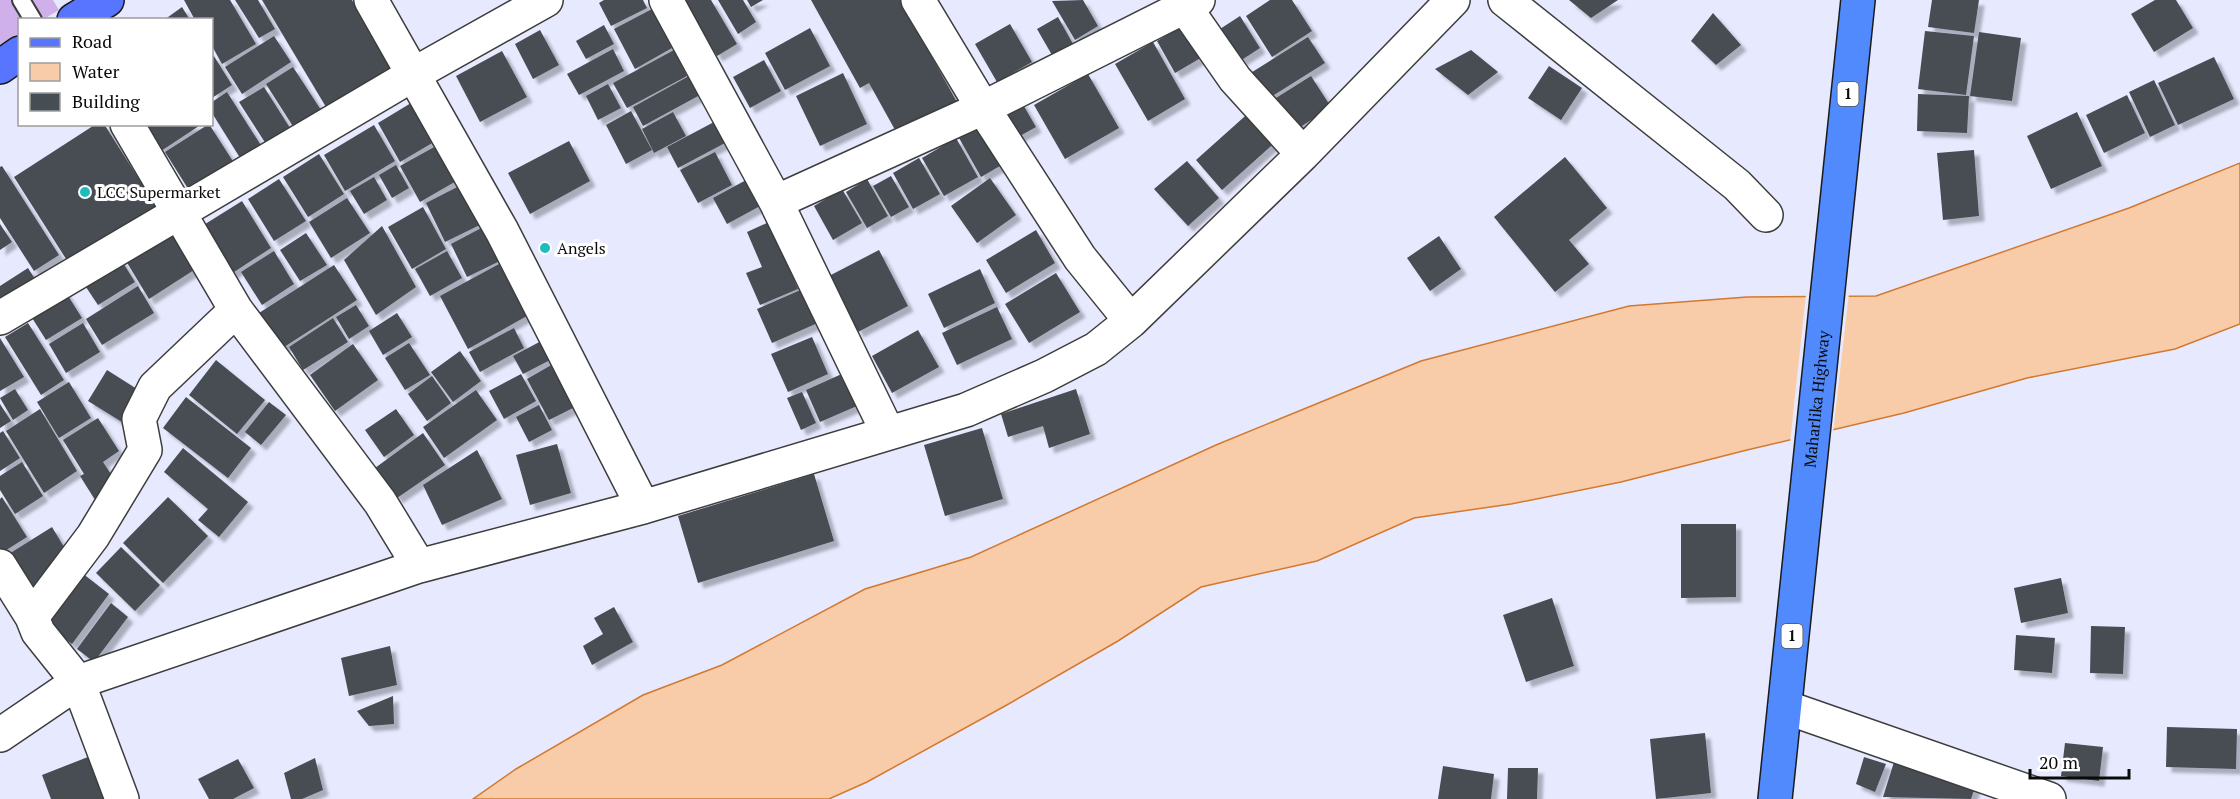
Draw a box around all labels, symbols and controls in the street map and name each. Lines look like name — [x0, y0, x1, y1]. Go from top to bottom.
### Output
legend — [18, 18, 213, 126]
text: Road — [72, 29, 112, 53]
text: Water — [72, 59, 119, 83]
road number: 1 — [1838, 82, 1858, 106]
text: Building — [72, 89, 140, 113]
place label: LCC Supermarket — [97, 181, 221, 203]
marker: LCC Supermarket — [78, 185, 92, 199]
place label: Angels — [557, 237, 606, 259]
marker: Angels — [538, 241, 552, 255]
street label: Maharlika Highway — [1798, 329, 1835, 469]
road number: 1 — [1782, 624, 1802, 648]
scale bar — [2030, 742, 2129, 780]
text: 20 m — [2039, 750, 2079, 774]

